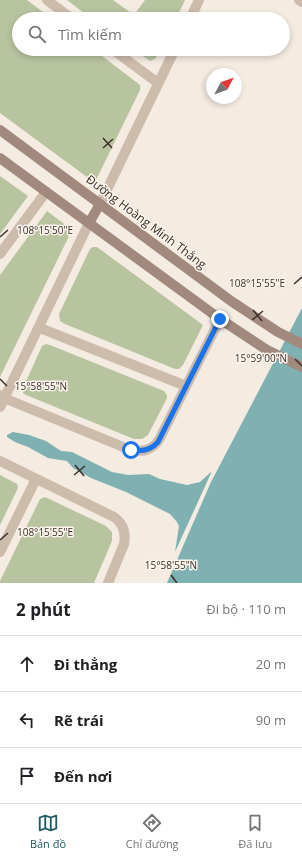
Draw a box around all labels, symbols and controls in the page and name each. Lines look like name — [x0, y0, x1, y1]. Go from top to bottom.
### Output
search box — [12, 12, 290, 56]
icon: search — [26, 23, 48, 45]
text: Tìm kiếm — [58, 24, 122, 44]
north arrow — [206, 68, 242, 104]
street label: Đường Hoàng Minh Thắng — [83, 171, 210, 273]
text: 108°15'50"E — [17, 223, 73, 237]
text: 108°15'55"E — [229, 276, 285, 290]
route end — [211, 310, 229, 328]
text: 15°59'00"N — [235, 351, 287, 365]
text: 15°58'55"N — [15, 379, 67, 393]
route start — [122, 441, 140, 459]
text: 108°15'55"E — [17, 525, 73, 539]
text: 15°58'55"N — [145, 558, 197, 572]
text: 2 phút — [16, 598, 71, 621]
text: Đi bộ · 110 m — [206, 600, 286, 618]
icon: ahead — [16, 653, 38, 675]
text: Đi thẳng — [54, 654, 117, 674]
text: 20 m — [256, 655, 286, 673]
icon: left — [16, 709, 38, 731]
text: Rẽ trái — [54, 710, 104, 730]
text: 90 m — [256, 711, 286, 729]
icon: arrive — [16, 765, 38, 787]
text: Đến nơi — [54, 766, 112, 786]
tab: Bản đồ — [30, 812, 66, 851]
tab: Chỉ đường — [126, 812, 179, 851]
tab: Đã lưu — [238, 812, 272, 851]

